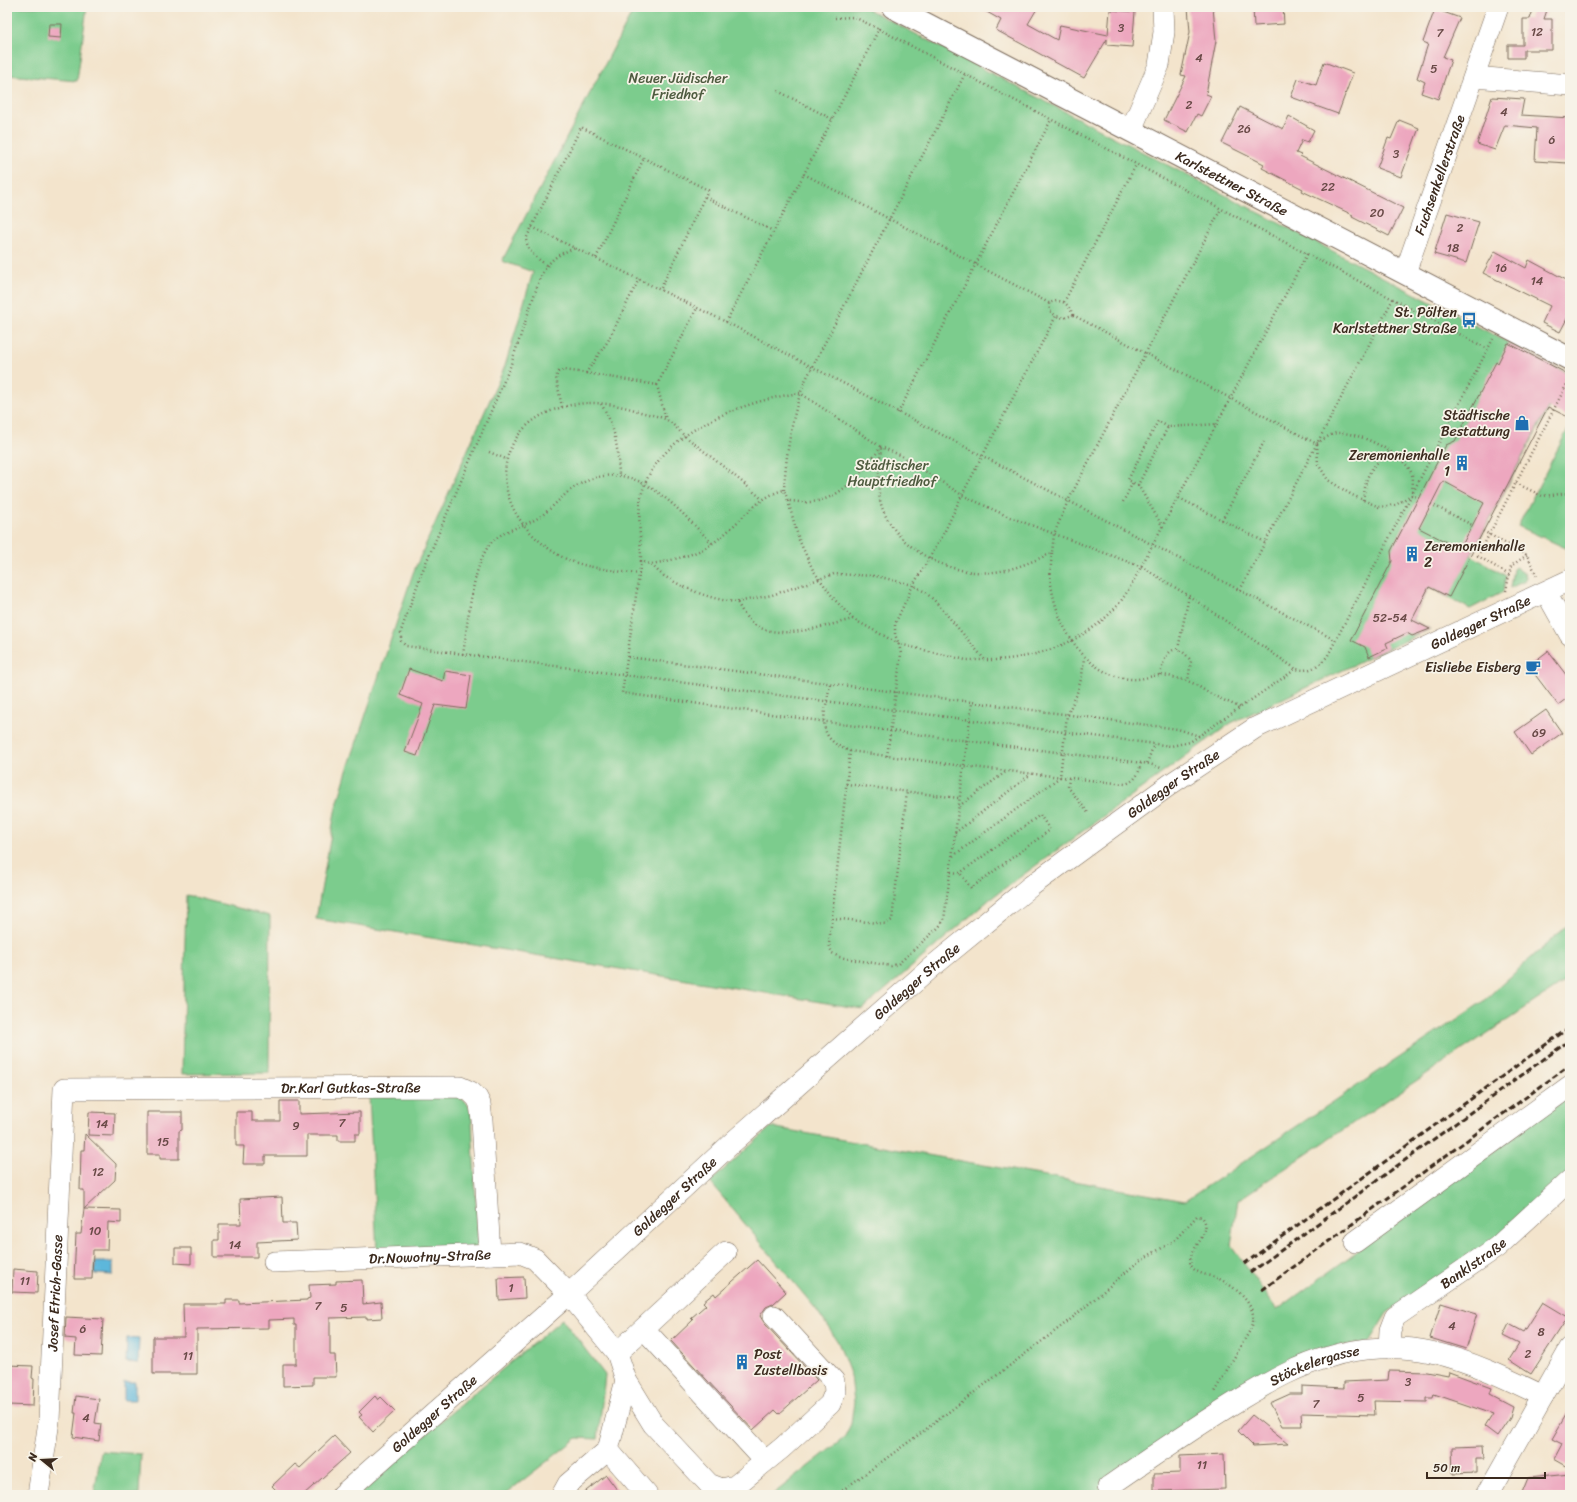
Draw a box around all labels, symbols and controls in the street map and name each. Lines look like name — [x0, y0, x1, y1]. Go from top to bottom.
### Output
house number: 3 — [1118, 17, 1125, 39]
house number: 12 — [1531, 21, 1543, 43]
house number: 7 — [1437, 22, 1445, 44]
house number: 4 — [1195, 47, 1203, 69]
house number: 5 — [1430, 58, 1438, 80]
park label: Neuer Jüdischer Friedhof — [629, 66, 729, 107]
house number: 2 — [1186, 94, 1193, 116]
house number: 4 — [1500, 101, 1508, 123]
street label: Fuchsenkellerstraße — [1407, 111, 1472, 239]
house number: 26 — [1237, 118, 1251, 140]
house number: 6 — [1549, 129, 1556, 151]
street label: Karlstettner Straße — [1171, 143, 1293, 223]
house number: 3 — [1393, 143, 1400, 165]
house number: 22 — [1321, 176, 1335, 198]
house number: 20 — [1370, 202, 1385, 224]
house number: 2 — [1457, 217, 1464, 239]
house number: 18 — [1447, 237, 1459, 259]
house number: 16 — [1495, 257, 1507, 279]
house number: 14 — [1531, 270, 1544, 292]
place label: St. Pölten Karlstettner Straße — [1333, 300, 1457, 341]
bus stop icon: St. Pölten Karlstettner Straße — [1460, 311, 1478, 329]
place label: Städtische Bestattung — [1441, 403, 1510, 444]
shop icon: Städtische Bestattung — [1513, 414, 1531, 432]
place label: Zeremonienhalle 1 — [1349, 443, 1450, 484]
park label: Städtischer Hauptfriedhof — [848, 453, 938, 494]
building icon: Zeremonienhalle 1 — [1453, 454, 1471, 472]
place label: Zeremonienhalle 2 — [1424, 534, 1525, 575]
building icon: Zeremonienhalle 2 — [1403, 545, 1421, 563]
street label: Goldegger Straße — [1426, 588, 1535, 657]
house number: 52-54 — [1373, 607, 1408, 629]
place label: Eisliebe Eisberg — [1425, 655, 1521, 680]
cafe icon: Eisliebe Eisberg — [1524, 658, 1542, 676]
house number: 69 — [1532, 722, 1546, 744]
street label: Goldegger Straße — [1121, 742, 1225, 825]
street label: Goldegger Straße — [867, 936, 966, 1026]
street label: Dr.Karl Gutkas-Straße — [281, 1075, 421, 1100]
house number: 7 — [339, 1112, 347, 1134]
house number: 14 — [96, 1113, 109, 1135]
house number: 9 — [292, 1115, 300, 1137]
house number: 15 — [157, 1131, 169, 1153]
street label: Goldegger Straße — [626, 1150, 723, 1242]
house number: 12 — [92, 1161, 104, 1183]
house number: 10 — [89, 1220, 102, 1242]
street label: Banklstraße — [1435, 1231, 1513, 1295]
street label: Josef Etrich-Gasse — [40, 1234, 70, 1353]
house number: 14 — [229, 1234, 242, 1256]
street label: Dr.Nowotny-Straße — [368, 1242, 491, 1271]
house number: 11 — [20, 1270, 30, 1292]
house number: 1 — [508, 1277, 514, 1299]
house number: 7 — [315, 1295, 323, 1317]
house number: 5 — [340, 1297, 348, 1319]
house number: 4 — [1448, 1315, 1456, 1337]
house number: 6 — [80, 1318, 87, 1340]
house number: 8 — [1537, 1321, 1545, 1343]
street label: Stöckelergasse — [1265, 1338, 1361, 1393]
place label: Post Zustellbasis — [754, 1342, 828, 1383]
house number: 2 — [1525, 1343, 1532, 1365]
house number: 11 — [183, 1345, 193, 1367]
building icon: Post Zustellbasis — [733, 1353, 751, 1371]
street label: Goldegger Straße — [385, 1368, 483, 1459]
house number: 3 — [1405, 1371, 1412, 1393]
house number: 5 — [1357, 1387, 1365, 1409]
house number: 7 — [1313, 1393, 1321, 1415]
house number: 4 — [82, 1407, 90, 1429]
north arrow — [22, 1440, 62, 1480]
text: N — [22, 1450, 43, 1465]
house number: 11 — [1197, 1454, 1207, 1476]
scale bar — [1427, 1454, 1545, 1480]
text: 50 m — [1433, 1457, 1460, 1479]

